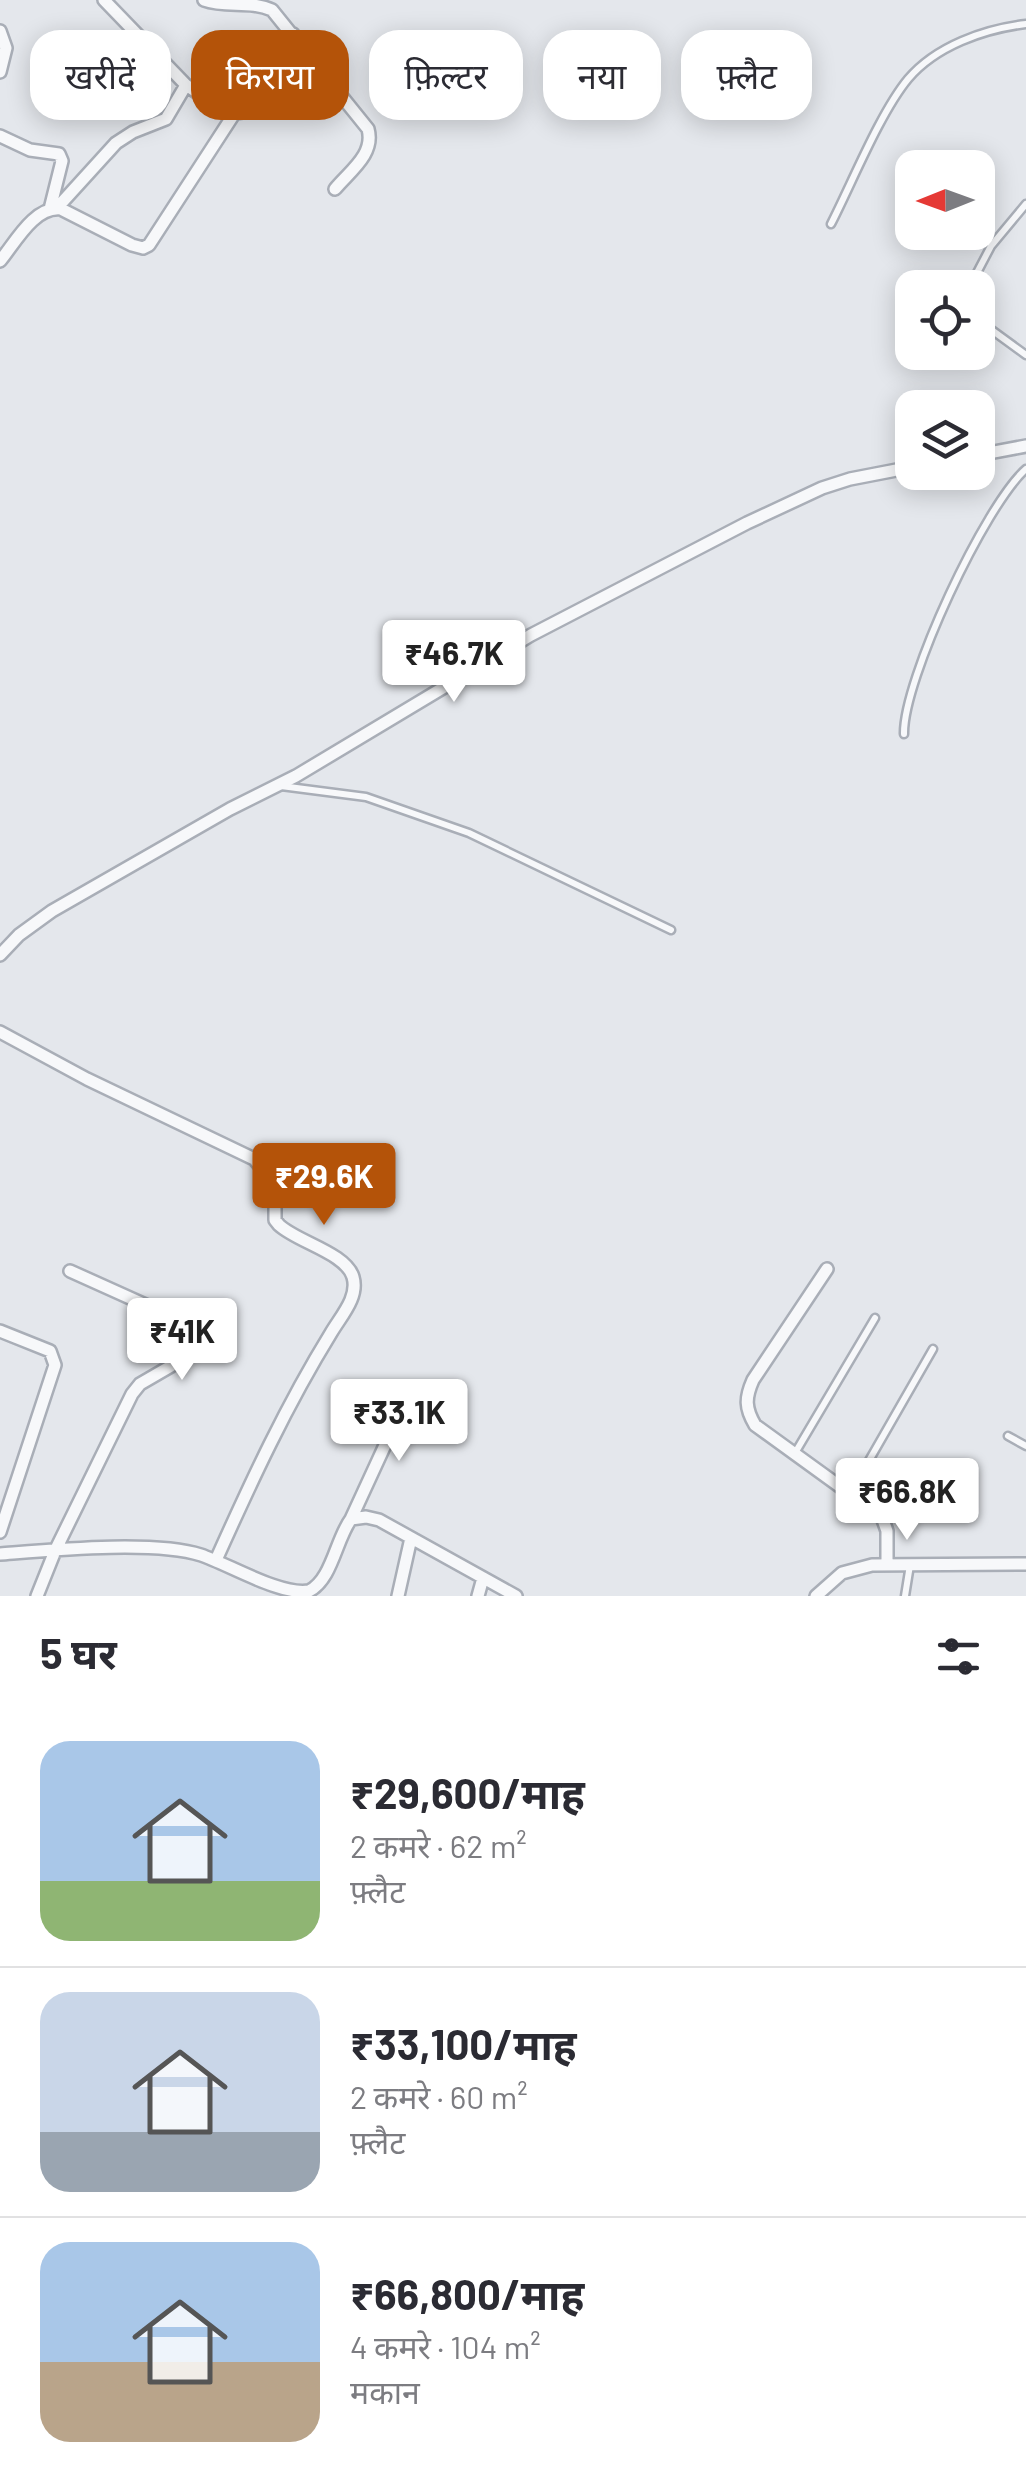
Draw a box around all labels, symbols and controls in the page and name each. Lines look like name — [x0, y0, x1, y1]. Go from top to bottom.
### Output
chip: खरीदें — [30, 30, 171, 120]
chip: किराया — [191, 30, 349, 120]
chip: फ़िल्टर — [369, 30, 523, 120]
chip: नया — [543, 30, 661, 120]
chip: फ़्लैट — [681, 30, 812, 120]
north arrow — [895, 150, 995, 250]
map controls — [895, 150, 995, 490]
button: locate — [895, 270, 995, 370]
button: layers — [895, 390, 995, 490]
pin: ₹46.7K — [373, 620, 535, 705]
text: ₹46.7K — [404, 633, 504, 671]
pin: ₹29.6K — [243, 1143, 405, 1228]
text: ₹29.6K — [274, 1156, 374, 1194]
pin: ₹41K — [123, 1298, 241, 1383]
text: ₹41K — [149, 1311, 215, 1349]
pin: ₹33.1K — [318, 1379, 480, 1464]
text: ₹33.1K — [353, 1392, 445, 1430]
pin: ₹66.8K — [826, 1458, 988, 1543]
text: ₹66.8K — [858, 1471, 956, 1509]
text: 5 घर — [40, 1627, 117, 1677]
icon: filters — [931, 1629, 986, 1684]
text: ₹29,600/माह — [350, 1767, 585, 1817]
icon: home — [120, 1781, 240, 1901]
text: 2 कमरे · 62 m² — [350, 1826, 527, 1864]
text: फ़्लैट — [350, 1871, 405, 1909]
text: ₹33,100/माह — [350, 2018, 577, 2068]
icon: home — [120, 2032, 240, 2152]
text: 2 कमरे · 60 m² — [350, 2077, 528, 2115]
text: फ़्लैट — [350, 2122, 405, 2160]
text: ₹66,800/माह — [350, 2268, 584, 2318]
icon: home — [120, 2282, 240, 2402]
text: 4 कमरे · 104 m² — [350, 2327, 541, 2365]
text: मकान — [350, 2372, 420, 2410]

